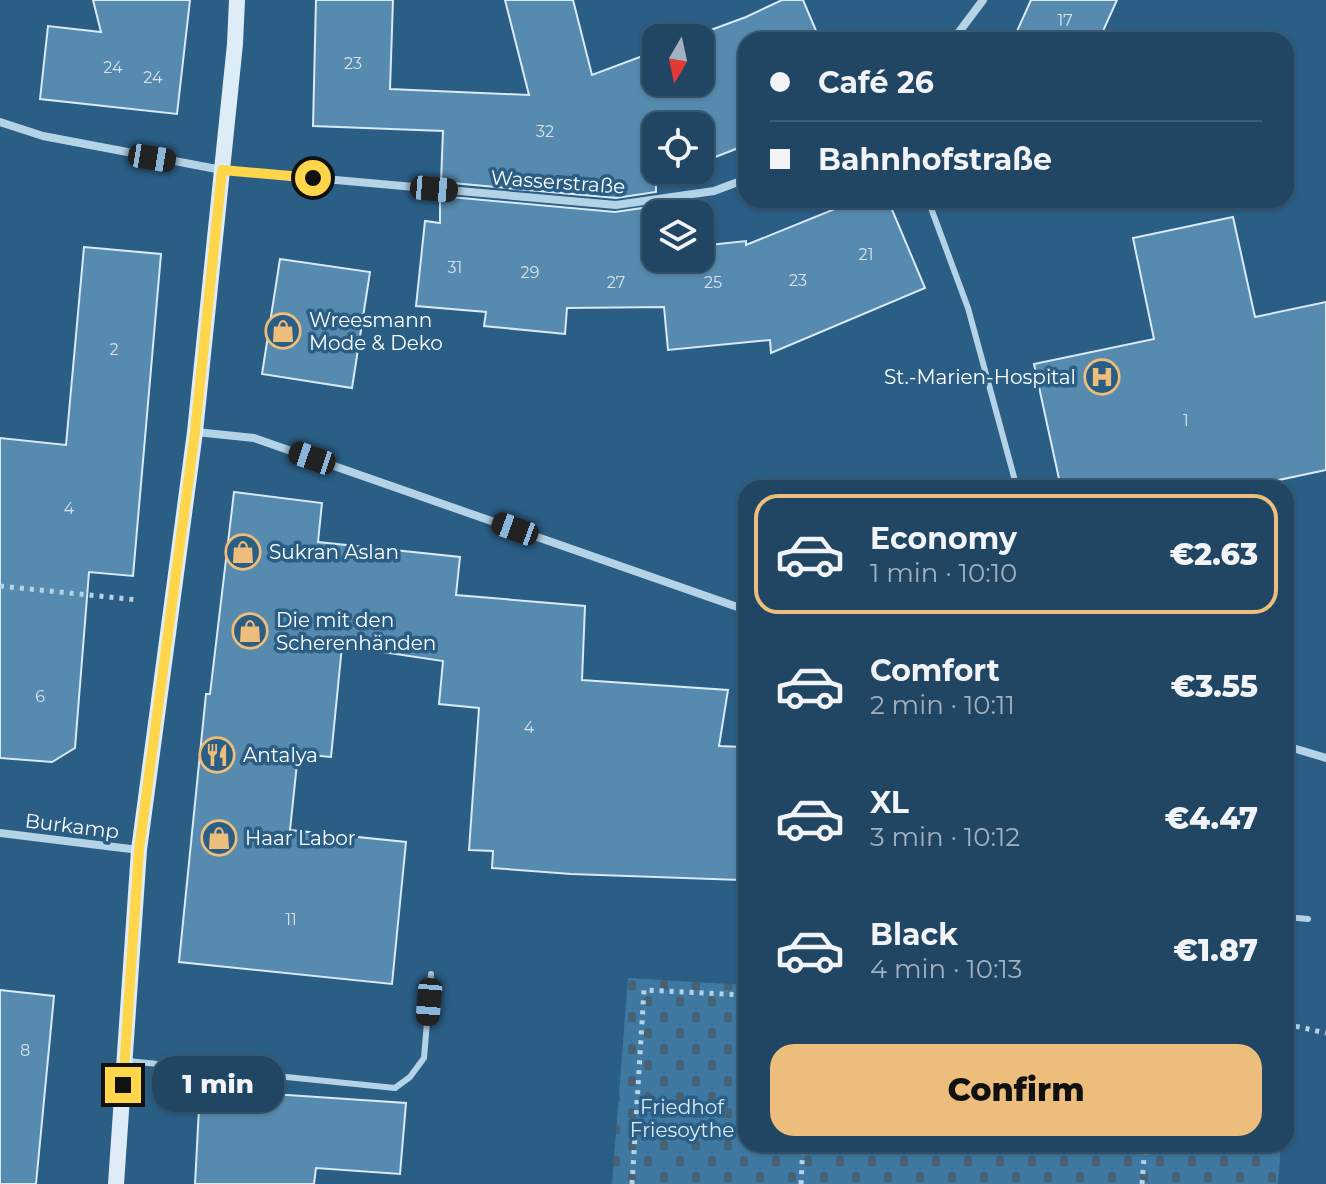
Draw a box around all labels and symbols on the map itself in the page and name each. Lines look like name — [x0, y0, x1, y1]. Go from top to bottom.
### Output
house number: 17 — [1057, 11, 1073, 30]
north arrow — [642, 24, 714, 96]
house number: 23 — [344, 54, 362, 73]
house number: 24 — [103, 58, 123, 77]
house number: 24 — [143, 68, 163, 87]
house number: 32 — [536, 122, 554, 141]
car — [126, 142, 178, 174]
route start — [295, 160, 331, 196]
street label: Wasserstraße — [490, 165, 626, 199]
car — [409, 175, 459, 203]
house number: 21 — [859, 245, 873, 264]
house number: 31 — [448, 258, 462, 277]
house number: 29 — [521, 263, 539, 282]
house number: 23 — [789, 271, 807, 290]
house number: 27 — [607, 273, 625, 292]
house number: 25 — [704, 273, 722, 292]
place label: Wreesmann Mode & Deko — [309, 308, 443, 355]
shop icon: Wreesmann Mode & Deko — [264, 312, 302, 350]
house number: 2 — [109, 340, 119, 359]
hospital icon: St.-Marien-Hospital — [1083, 358, 1121, 396]
place label: St.-Marien-Hospital — [884, 365, 1076, 389]
house number: 1 — [1183, 411, 1189, 430]
car — [285, 439, 339, 477]
house number: 4 — [64, 499, 75, 518]
car — [488, 510, 542, 548]
shop icon: Sukran Aslan — [224, 533, 262, 571]
place label: Sukran Aslan — [269, 540, 399, 564]
place label: Die mit den Scherenhänden — [276, 608, 436, 655]
shop icon: Die mit den Scherenhänden — [231, 612, 269, 650]
house number: 6 — [35, 687, 45, 706]
house number: 4 — [524, 718, 535, 737]
restaurant icon: Antalya — [198, 736, 236, 774]
place label: Antalya — [243, 743, 318, 767]
street label: Burkamp — [24, 808, 120, 844]
shop icon: Haar Labor — [200, 819, 238, 857]
place label: Haar Labor — [245, 826, 356, 850]
house number: 11 — [285, 910, 297, 929]
car — [415, 977, 443, 1027]
house number: 8 — [20, 1041, 30, 1060]
callout: 1 min — [151, 1057, 283, 1113]
route end — [105, 1067, 141, 1103]
park label: Friedhof Friesoythe — [630, 1095, 734, 1142]

